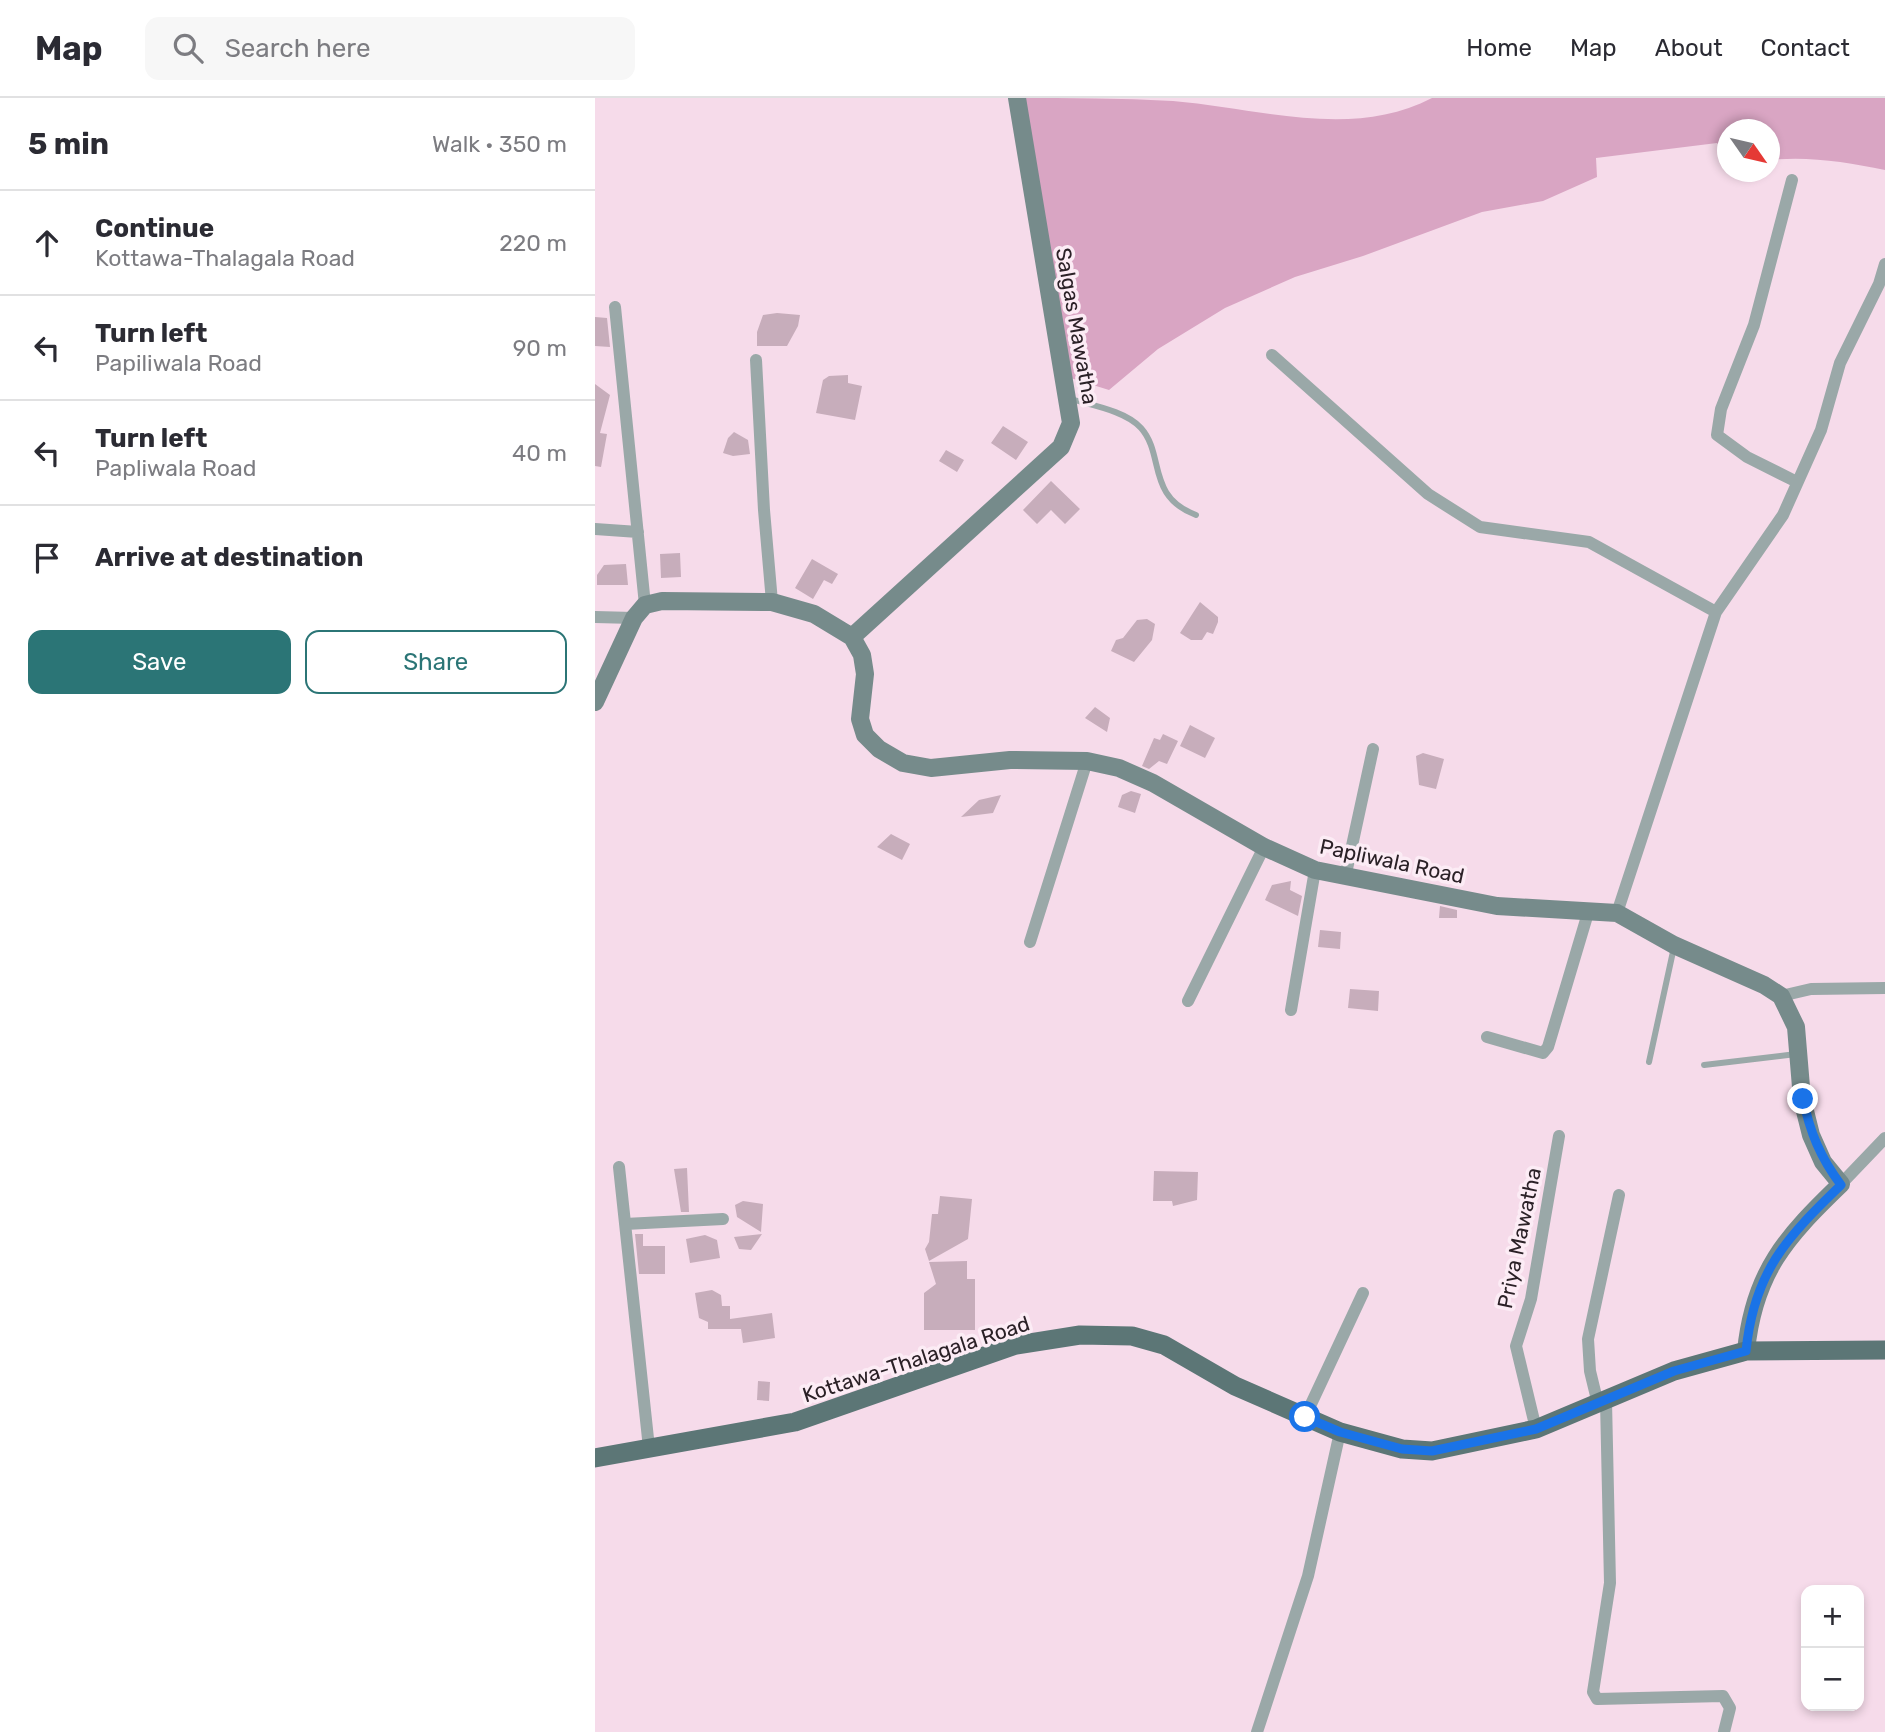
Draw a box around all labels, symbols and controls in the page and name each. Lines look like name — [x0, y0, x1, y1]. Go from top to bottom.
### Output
search box — [145, 17, 635, 80]
text: Map — [35, 29, 103, 68]
icon: search — [169, 29, 207, 67]
text: Search here — [225, 33, 370, 64]
text: Home — [1466, 34, 1532, 62]
text: Map — [1570, 34, 1617, 62]
text: About — [1655, 34, 1723, 62]
text: Contact — [1761, 34, 1850, 62]
north arrow — [1717, 119, 1780, 182]
text: 5 min — [28, 126, 109, 162]
text: Walk · 350 m — [432, 130, 567, 158]
text: Continue — [95, 213, 214, 244]
icon: ahead — [28, 224, 66, 262]
text: 220 m — [499, 229, 567, 257]
text: Kottawa-Thalagala Road — [95, 244, 355, 272]
street label: Salgas Mawatha — [1051, 246, 1103, 406]
text: Turn left — [95, 318, 207, 349]
icon: left — [28, 329, 66, 367]
text: 90 m — [513, 334, 567, 362]
text: Papiliwala Road — [95, 349, 262, 377]
text: Turn left — [95, 423, 207, 454]
icon: left — [28, 434, 66, 472]
text: 40 m — [512, 439, 567, 467]
text: Papliwala Road — [95, 454, 256, 482]
icon: arrive — [28, 539, 66, 577]
text: Arrive at destination — [95, 542, 363, 573]
button: Save — [28, 630, 291, 694]
button: Share — [305, 630, 567, 694]
street label: Papliwala Road — [1317, 833, 1467, 889]
route end — [1787, 1083, 1818, 1114]
street label: Priya Mawatha — [1492, 1165, 1546, 1311]
street label: Kottawa-Thalagala Road — [799, 1310, 1033, 1408]
route start — [1289, 1401, 1320, 1432]
map controls — [1801, 1585, 1864, 1711]
button: + — [1801, 1585, 1864, 1648]
button: − — [1801, 1648, 1864, 1711]

